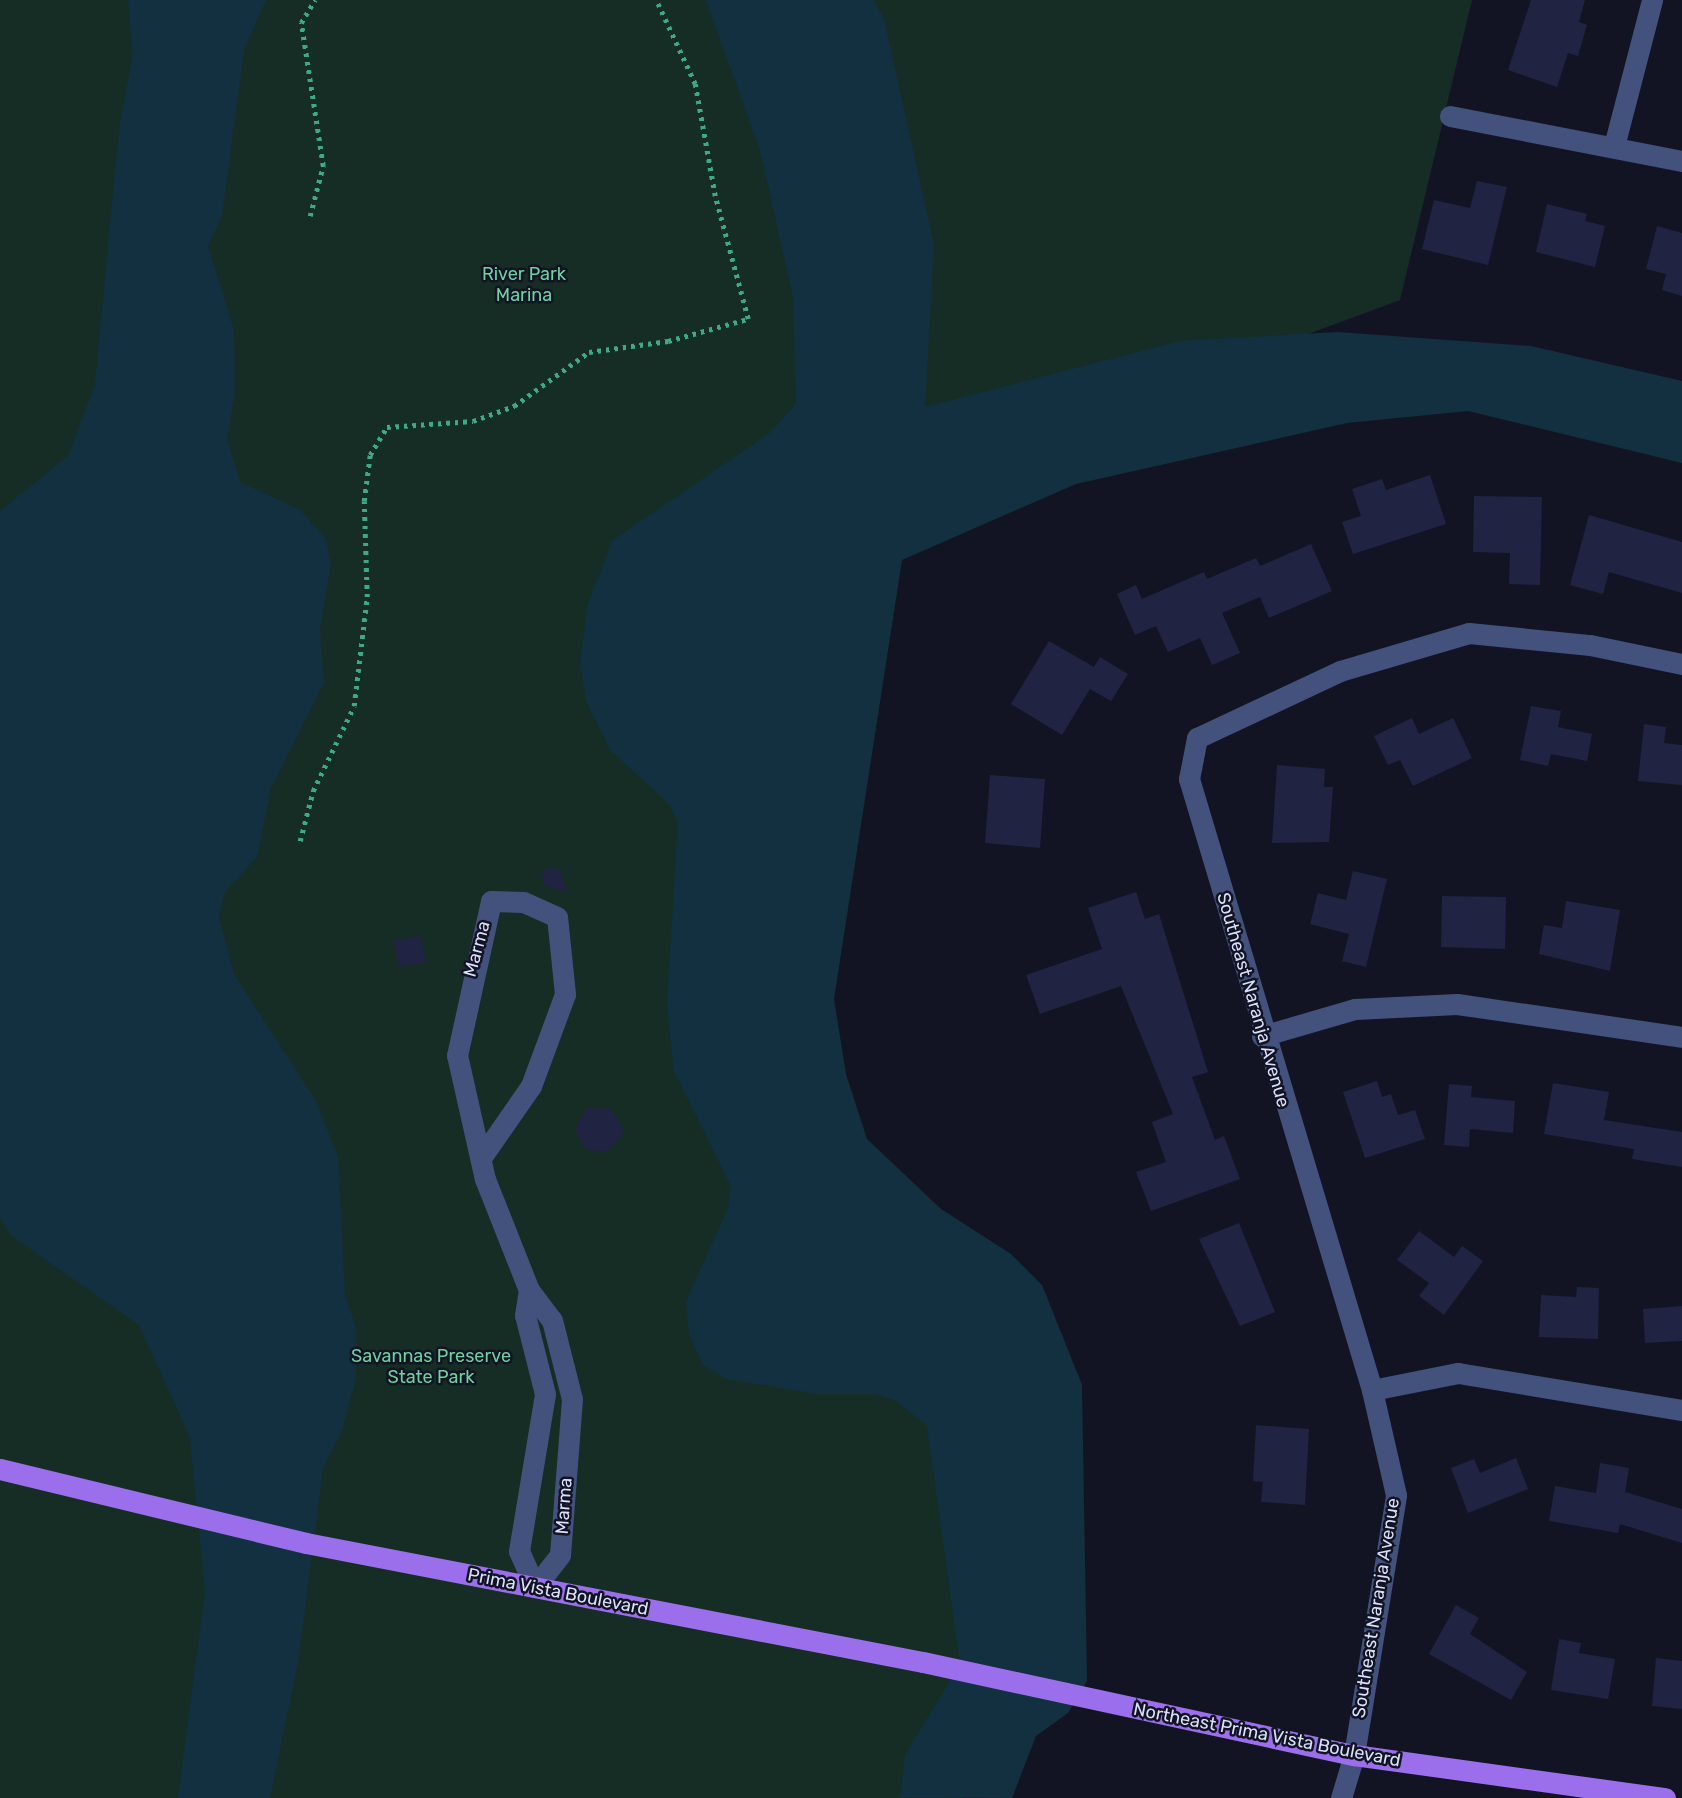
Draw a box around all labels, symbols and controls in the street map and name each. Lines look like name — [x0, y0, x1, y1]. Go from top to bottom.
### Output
park label: River Park Marina — [482, 264, 566, 306]
street label: Southeast Naranja Avenue — [1212, 890, 1294, 1110]
street label: Marma — [459, 919, 495, 979]
park label: Savannas Preserve State Park — [351, 1346, 511, 1388]
street label: Marma — [551, 1477, 577, 1535]
street label: Southeast Naranja Avenue — [1348, 1496, 1404, 1720]
street label: Prima Vista Boulevard — [466, 1564, 650, 1620]
street label: Northeast Prima Vista Boulevard — [1131, 1698, 1403, 1772]

